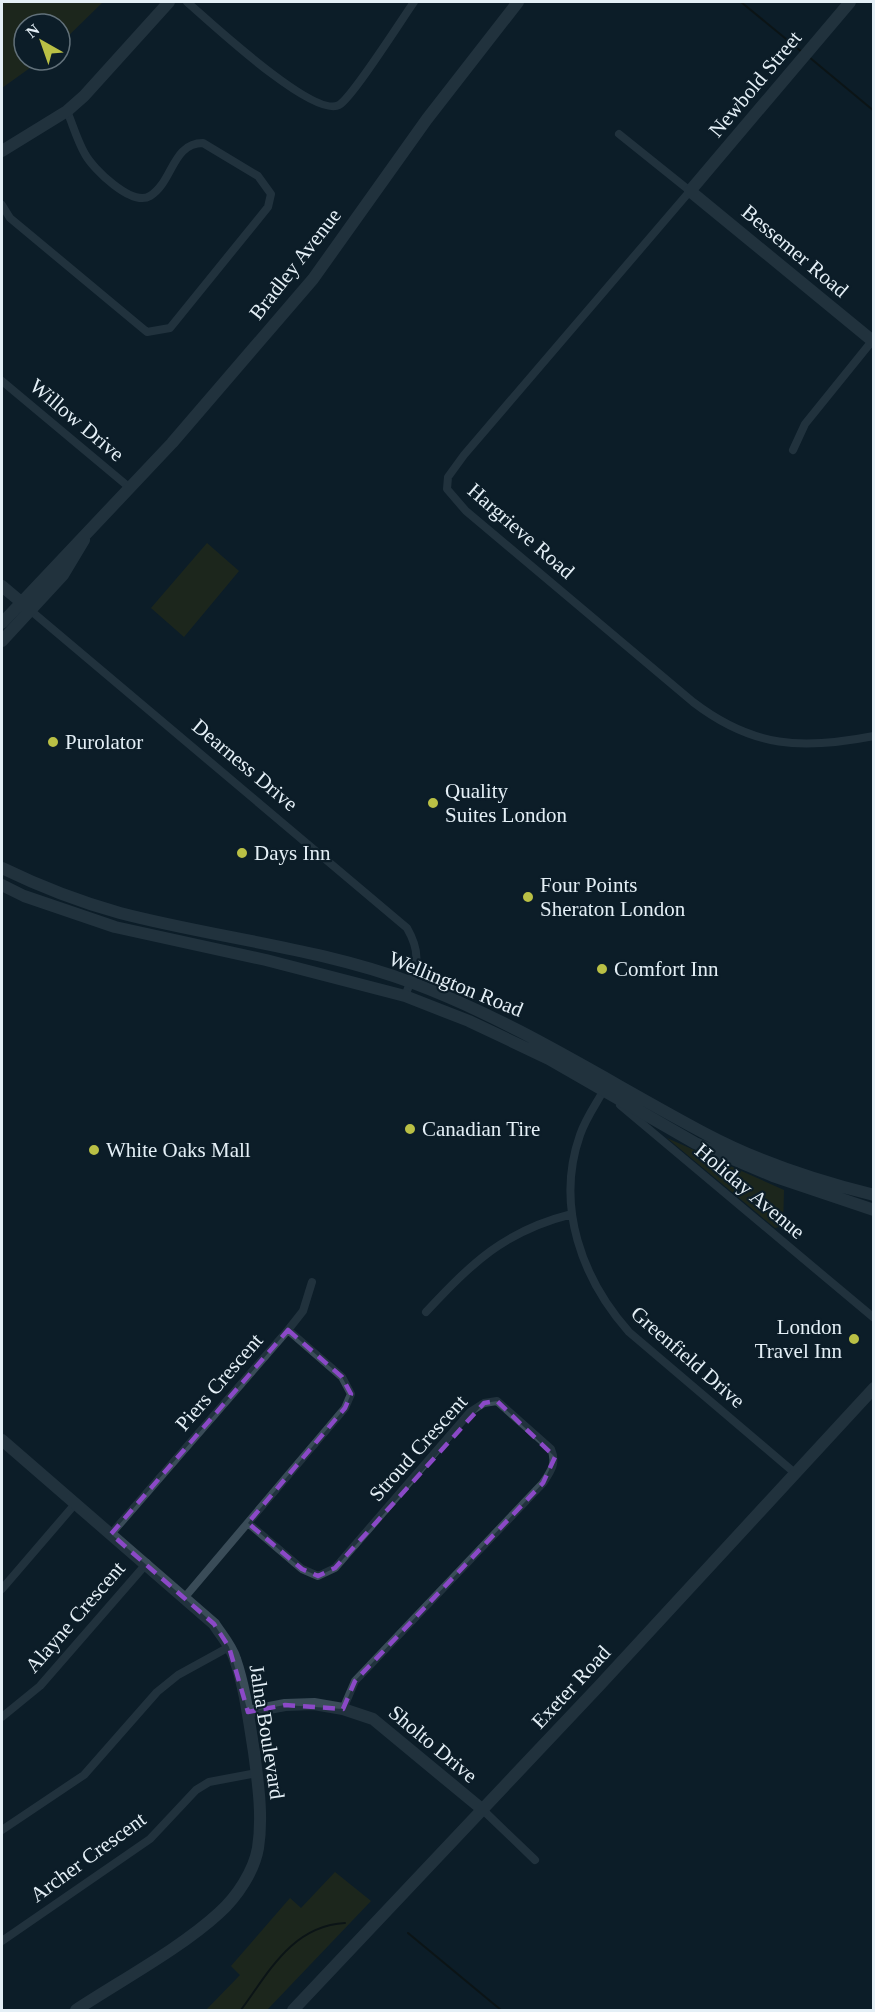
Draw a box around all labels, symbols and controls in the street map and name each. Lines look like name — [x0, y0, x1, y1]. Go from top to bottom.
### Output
north arrow — [12, 12, 72, 72]
text: N — [23, 20, 43, 41]
street label: Newbold Street — [704, 26, 806, 142]
street label: Bessemer Road — [737, 200, 853, 303]
street label: Bradley Avenue — [244, 204, 346, 324]
street label: Willow Drive — [25, 374, 129, 466]
street label: Hargrieve Road — [463, 478, 579, 584]
street label: Dearness Drive — [187, 714, 303, 816]
place label: Purolator — [65, 730, 143, 754]
marker: Purolator — [46, 735, 60, 749]
place label: Quality Suites London — [445, 779, 567, 827]
marker: Quality Suites London — [426, 796, 440, 810]
place label: Days Inn — [254, 841, 331, 865]
marker: Days Inn — [235, 846, 249, 860]
place label: Four Points Sheraton London — [540, 873, 686, 921]
marker: Four Points Sheraton London — [521, 890, 535, 904]
street label: Wellington Road — [385, 946, 527, 1022]
place label: Comfort Inn — [614, 957, 719, 981]
marker: Comfort Inn — [595, 962, 609, 976]
place label: Canadian Tire — [422, 1117, 540, 1141]
marker: Canadian Tire — [403, 1122, 417, 1136]
place label: White Oaks Mall — [106, 1138, 251, 1162]
street label: Holiday Avenue — [690, 1138, 810, 1244]
marker: White Oaks Mall — [87, 1143, 101, 1157]
street label: Greenfield Drive — [626, 1301, 750, 1413]
place label: London Travel Inn — [755, 1315, 842, 1363]
street label: Piers Crescent — [170, 1328, 268, 1435]
marker: London Travel Inn — [847, 1332, 861, 1346]
street label: Stroud Crescent — [364, 1390, 472, 1506]
street label: Alayne Crescent — [20, 1556, 130, 1677]
street label: Exeter Road — [527, 1640, 616, 1733]
street label: Jalna Boulevard — [245, 1663, 290, 1801]
street label: Sholto Drive — [384, 1700, 482, 1788]
street label: Archer Crescent — [26, 1807, 151, 1907]

